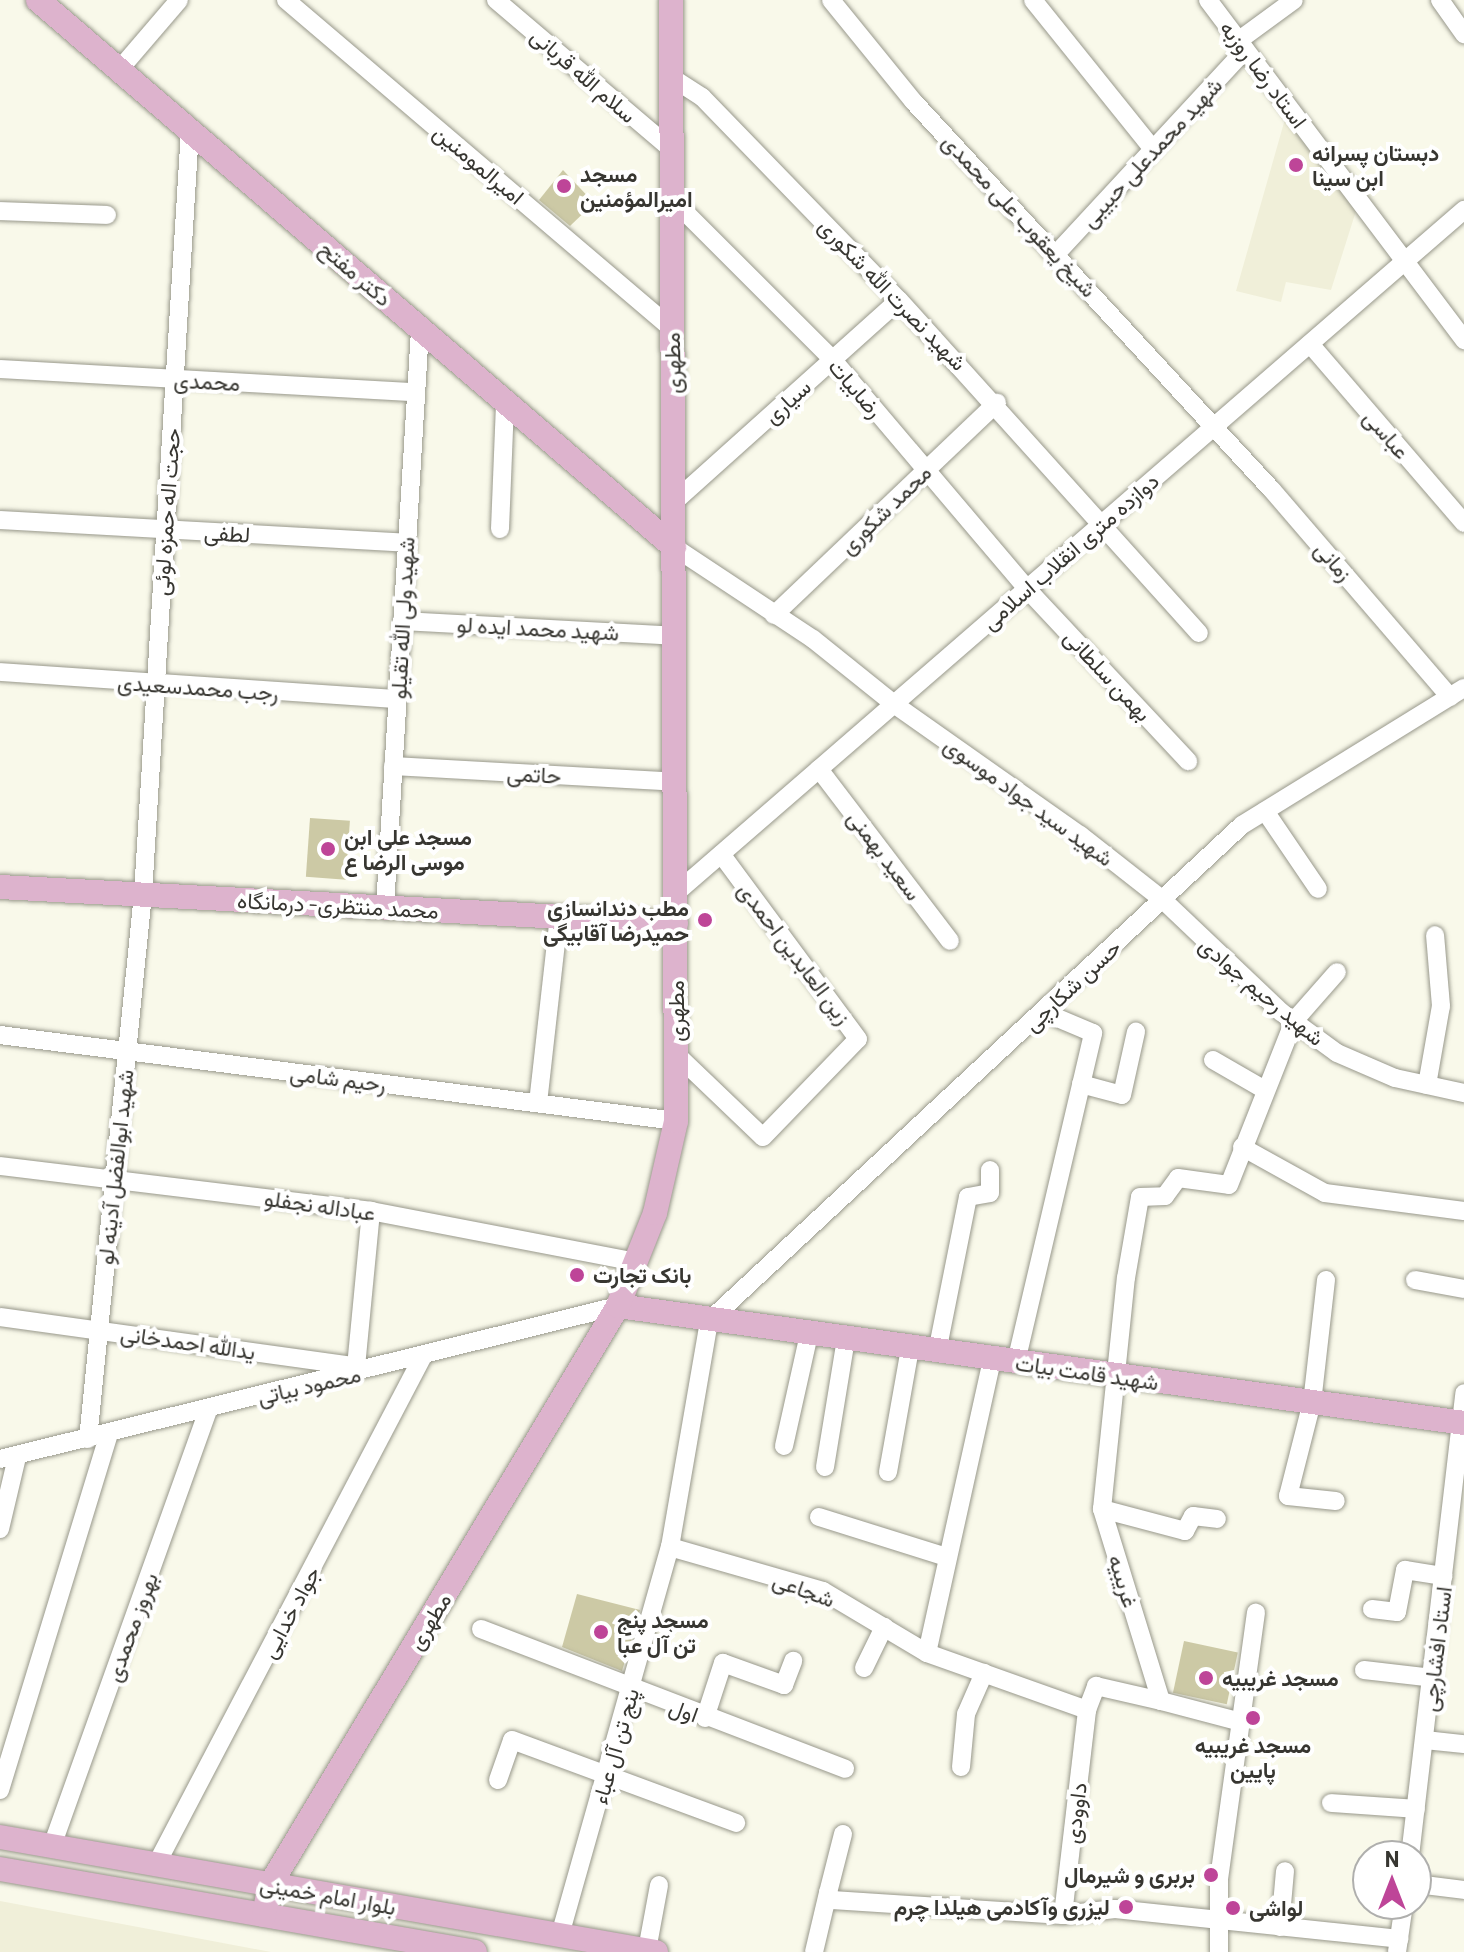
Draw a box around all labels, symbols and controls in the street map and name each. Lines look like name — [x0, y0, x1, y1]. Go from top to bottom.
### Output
street label: استاد رضا روزبه — [1215, 15, 1313, 133]
street label: سلام الله قربانی — [526, 22, 642, 128]
street label: شهید محمدعلی حبیبی — [1075, 72, 1227, 232]
street label: امیرالمومنین — [428, 118, 530, 210]
street label: شیخ یعقوب علی محمدی — [938, 128, 1102, 302]
place label: دبستان پسرانه ابن سینا — [1312, 139, 1439, 190]
marker: دبستان پسرانه ابن سینا — [1287, 156, 1305, 174]
place label: مسجد امیرالمؤمنین — [580, 160, 693, 212]
marker: مسجد امیرالمؤمنین — [555, 177, 573, 195]
street label: شهید نصرت الله شکوری — [814, 212, 972, 376]
street label: دکتر مفتح — [315, 235, 397, 311]
street label: مطهری — [658, 332, 686, 394]
street label: رضابیات — [823, 353, 889, 423]
street label: محمدی — [173, 366, 241, 396]
street label: سیاری — [758, 373, 816, 429]
street label: عباسی — [1359, 404, 1415, 464]
street label: حجت اله حمزه لوئی — [147, 427, 185, 597]
street label: محمد شکوری — [834, 459, 936, 559]
street label: دوازده متری انقلاب اسلامی — [976, 467, 1164, 635]
street label: لطفی — [203, 519, 251, 547]
street label: شهید ولی الله تقیلو — [385, 536, 419, 700]
street label: زمانی — [1310, 536, 1358, 586]
street label: شهید محمد ایده لو — [456, 611, 620, 645]
street label: بهمن سلطانی — [1059, 624, 1157, 726]
street label: رجب محمدسعیدی — [116, 668, 280, 706]
street label: شهید سید جواد موسوی — [939, 731, 1119, 871]
street label: حاتمی — [506, 759, 562, 789]
street label: سعید بهمنی — [843, 805, 927, 905]
place label: مسجد علی ابن موسی الرضا ع — [344, 823, 472, 874]
marker: مسجد علی ابن موسی الرضا ع — [319, 840, 337, 858]
street label: زین العابدین احمدی — [733, 877, 857, 1029]
street label: محمد منتظری- درمانگاه — [237, 887, 439, 923]
place label: مطب دندانسازی حمیدرضا آقابیگی — [543, 894, 689, 946]
marker: مطب دندانسازی حمیدرضا آقابیگی — [696, 911, 714, 929]
street label: شهید رحیم جوادی — [1194, 931, 1330, 1051]
street label: حسن شکارچی — [1018, 933, 1126, 1037]
street label: مطهری — [663, 980, 689, 1042]
street label: رحیم شامی — [289, 1059, 387, 1097]
street label: شهید ابوالفضل آدینه لو — [92, 1068, 138, 1266]
street label: عباداله نجفلو — [263, 1184, 377, 1226]
place label: بانک تجارت — [593, 1262, 692, 1288]
marker: بانک تجارت — [568, 1266, 586, 1284]
street label: یدالله احمدخانی — [119, 1319, 257, 1365]
street label: شهید قامت بیات — [1014, 1349, 1160, 1395]
street label: محمود بیاتی — [255, 1360, 363, 1410]
street label: غریبیه — [1104, 1551, 1144, 1611]
street label: جواد خدایی — [255, 1562, 325, 1662]
street label: شجاعی — [769, 1566, 839, 1612]
street label: بهروز محمدی — [99, 1569, 163, 1685]
street label: استاد افشارچی — [1415, 1585, 1457, 1713]
street label: مطهری — [402, 1588, 456, 1654]
place label: مسجد پنج تن آل عبا — [617, 1606, 709, 1658]
marker: مسجد پنج تن آل عبا — [592, 1623, 610, 1641]
place label: مسجد غریبیه — [1222, 1665, 1339, 1691]
marker: مسجد غریبیه — [1197, 1669, 1215, 1687]
street label: پنج تن آل عباء — [586, 1685, 644, 1807]
street label: اول — [666, 1693, 702, 1727]
marker: مسجد غریبیه پایین — [1244, 1709, 1262, 1727]
place label: مسجد غریبیه پایین — [1195, 1731, 1311, 1782]
street label: داوودی — [1058, 1781, 1092, 1845]
north arrow — [1352, 1840, 1432, 1920]
text: N — [1385, 1845, 1399, 1871]
place label: بربری و شیرمال — [1064, 1862, 1195, 1888]
marker: بربری و شیرمال — [1202, 1866, 1220, 1884]
street label: بلوار امام خمینی — [258, 1870, 398, 1920]
place label: لیزری وآکادمی هیلدا چرم — [894, 1894, 1110, 1920]
place label: لواشی — [1249, 1895, 1303, 1921]
marker: لیزری وآکادمی هیلدا چرم — [1117, 1898, 1135, 1916]
marker: لواشی — [1224, 1899, 1242, 1917]

